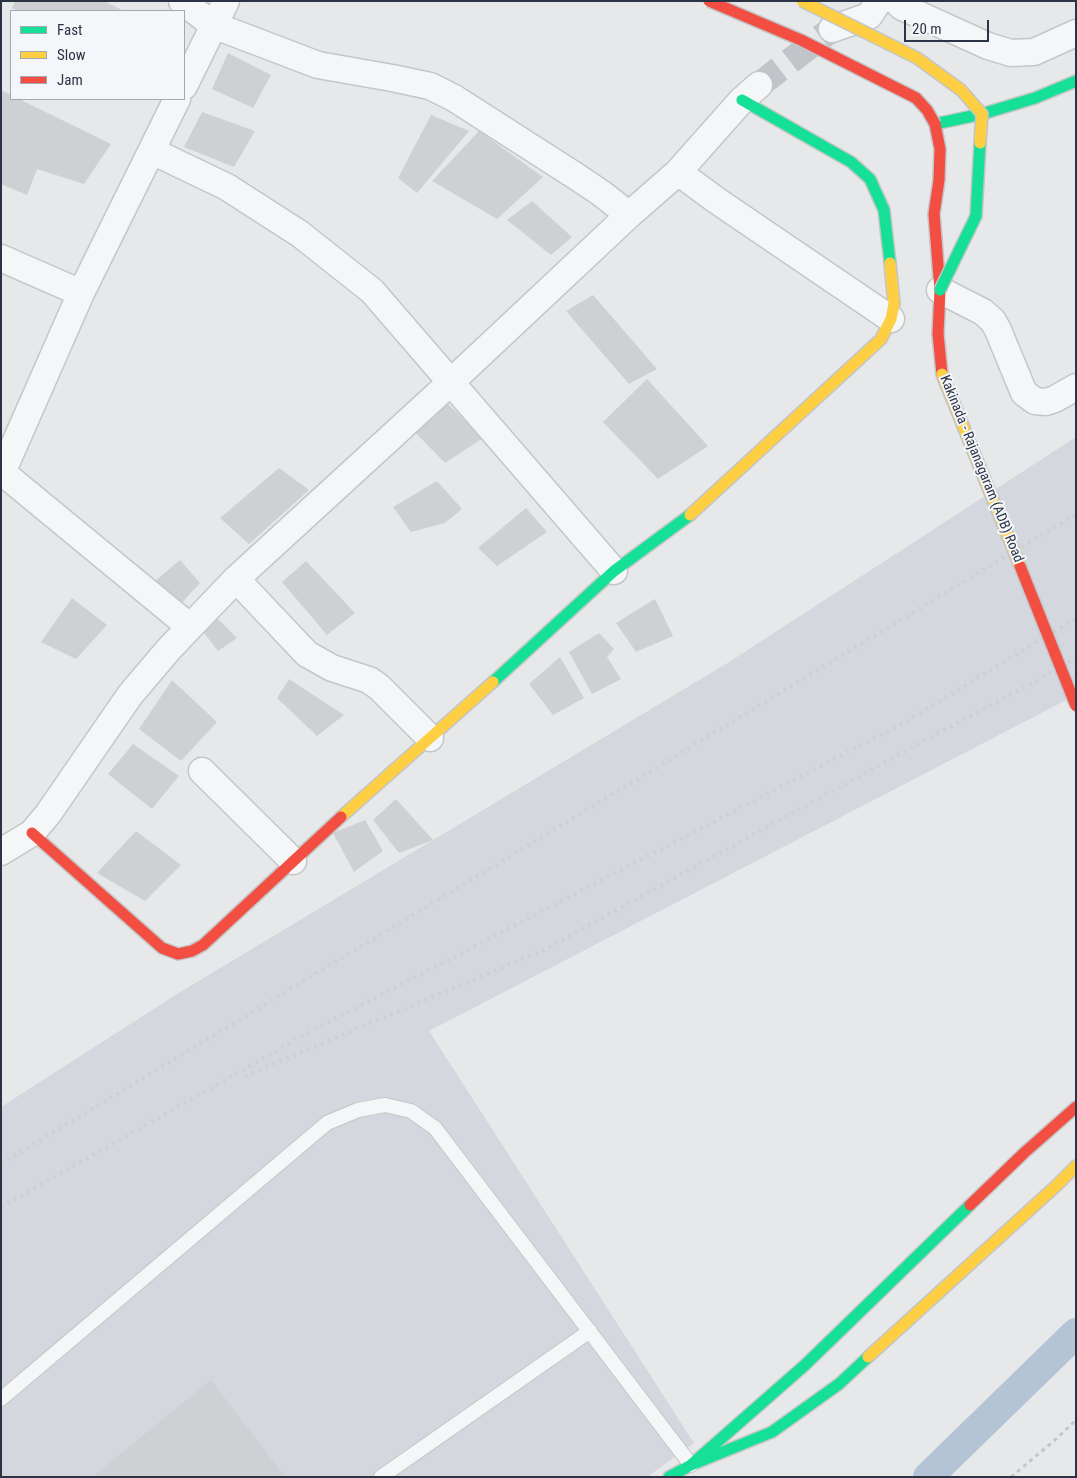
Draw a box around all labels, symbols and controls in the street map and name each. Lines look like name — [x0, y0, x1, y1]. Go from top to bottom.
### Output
legend — [10, 10, 185, 100]
scale bar — [907, 10, 992, 42]
text: 20 m — [912, 20, 942, 38]
text: Fast — [57, 21, 82, 39]
text: Slow — [57, 46, 86, 64]
text: Jam — [57, 71, 83, 89]
street label: Kakinada - Rajanagaram (ADB) Road — [936, 373, 1026, 565]

